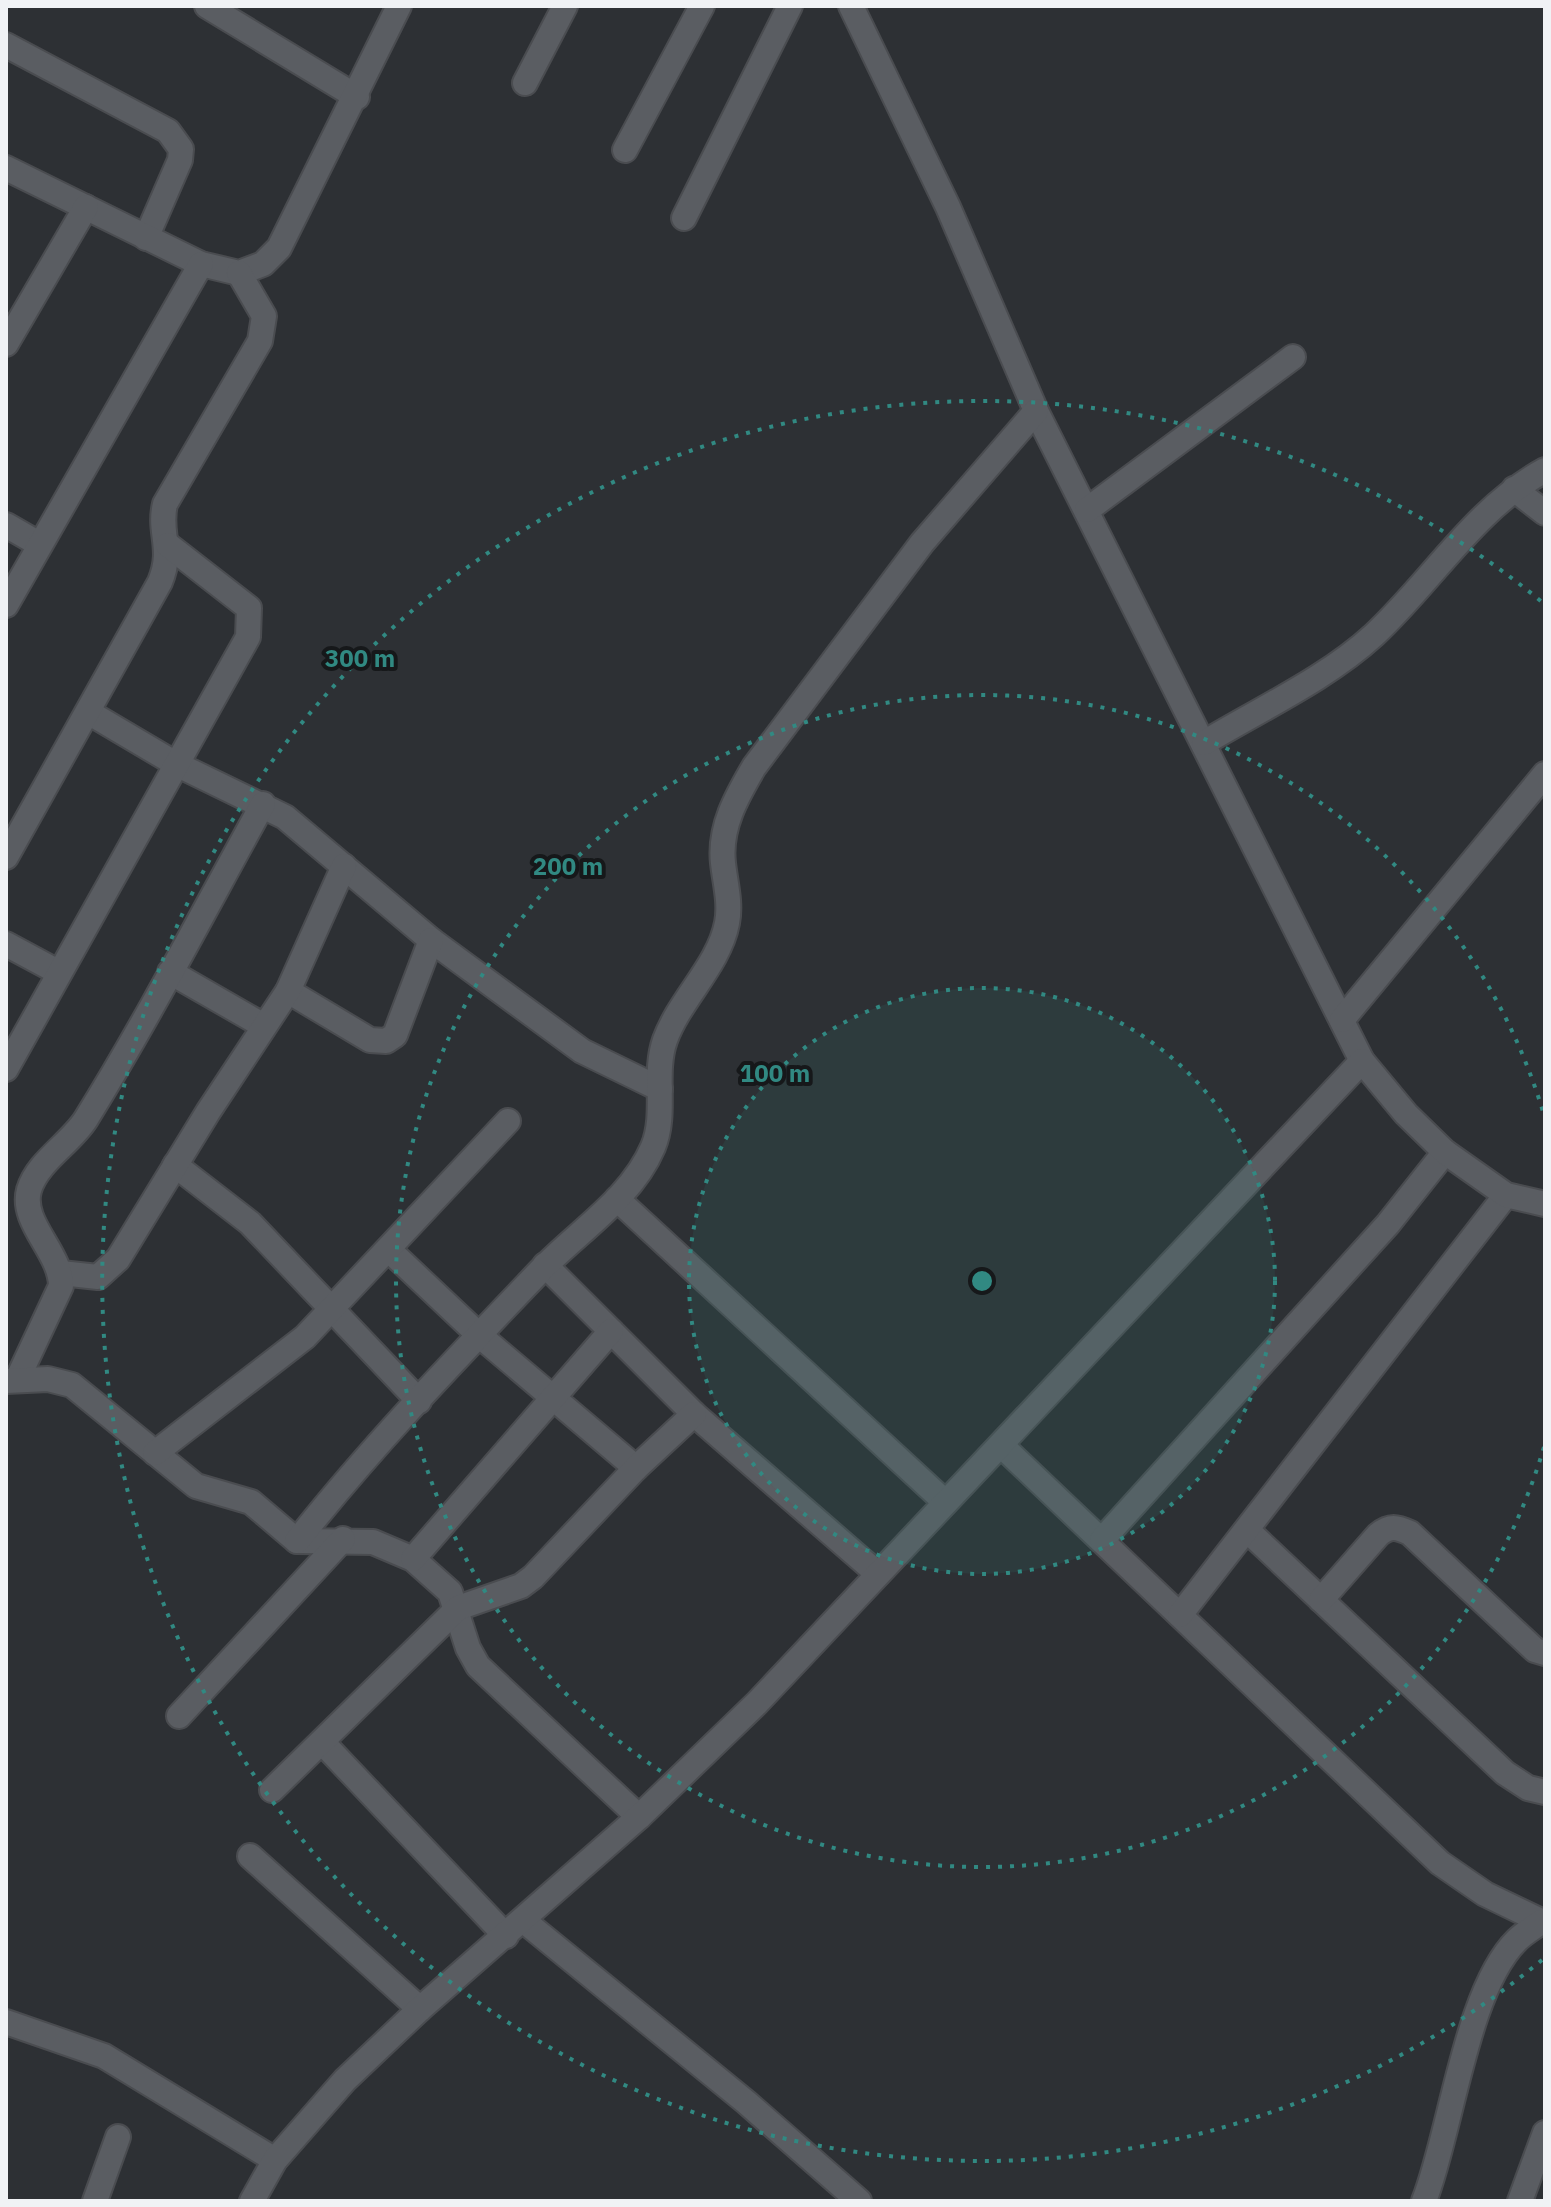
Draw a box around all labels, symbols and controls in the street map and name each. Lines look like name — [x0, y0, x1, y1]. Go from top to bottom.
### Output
text: 300 m — [325, 642, 395, 674]
text: 200 m — [533, 850, 603, 882]
text: 100 m — [740, 1057, 810, 1089]
centre of rings — [968, 1267, 996, 1295]

